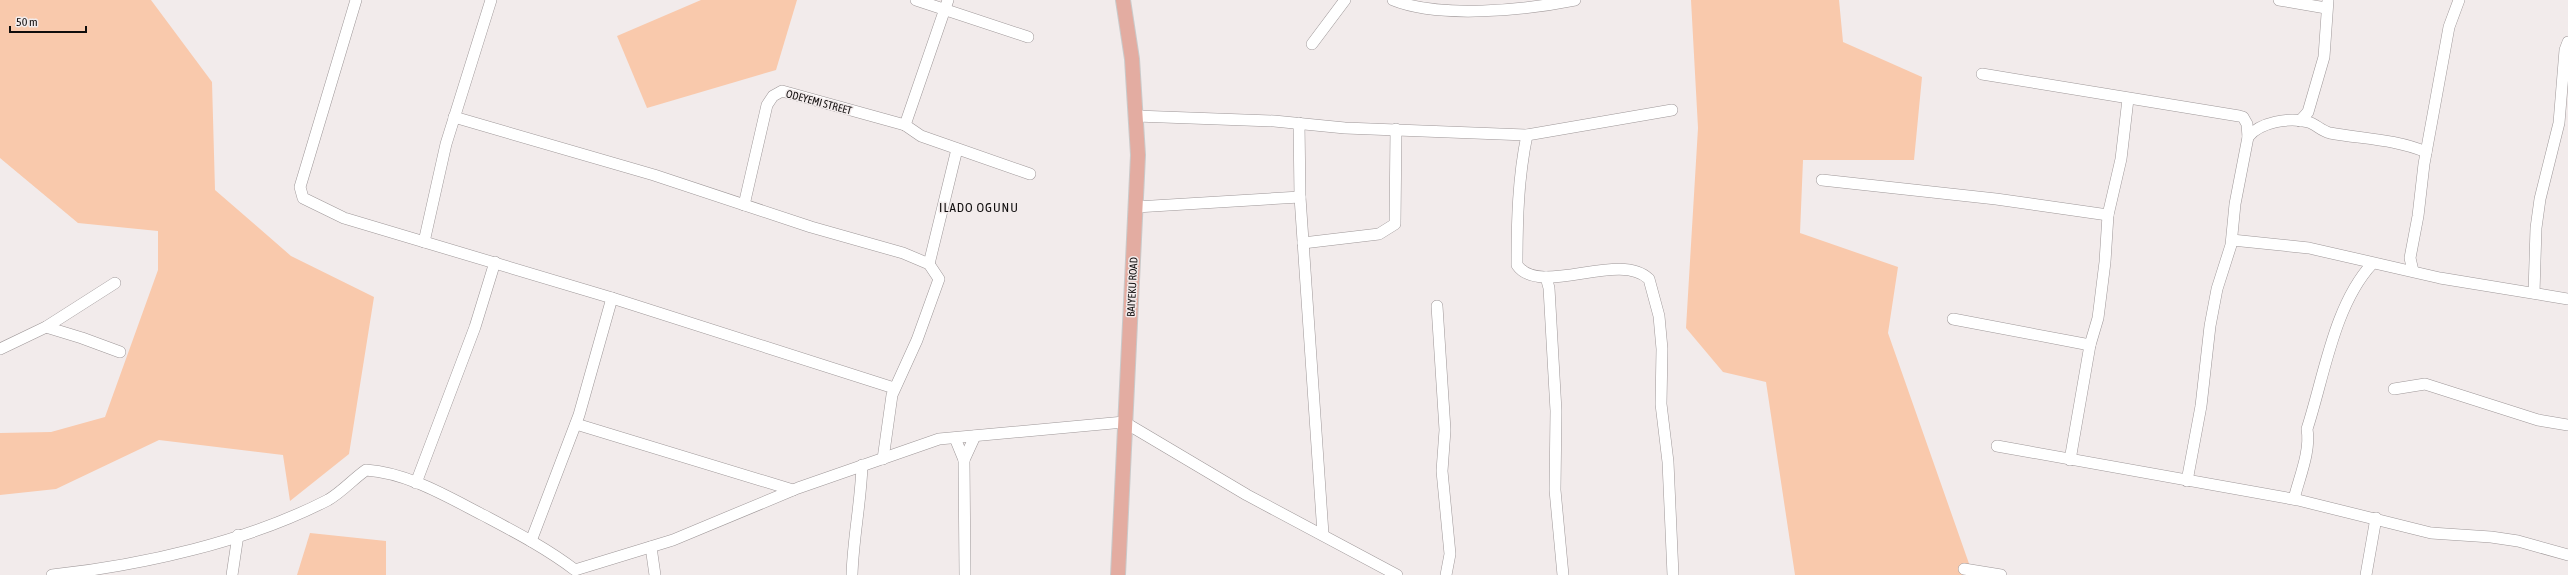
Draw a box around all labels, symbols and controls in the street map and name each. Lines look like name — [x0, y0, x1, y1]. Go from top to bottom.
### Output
scale bar — [10, 8, 86, 34]
text: 50 m — [16, 15, 38, 29]
street label: ODEYEMI STREET — [785, 87, 853, 117]
district label: ILADO OGUNU — [939, 200, 1019, 215]
street label: BAIYEKU ROAD — [1124, 257, 1140, 317]

